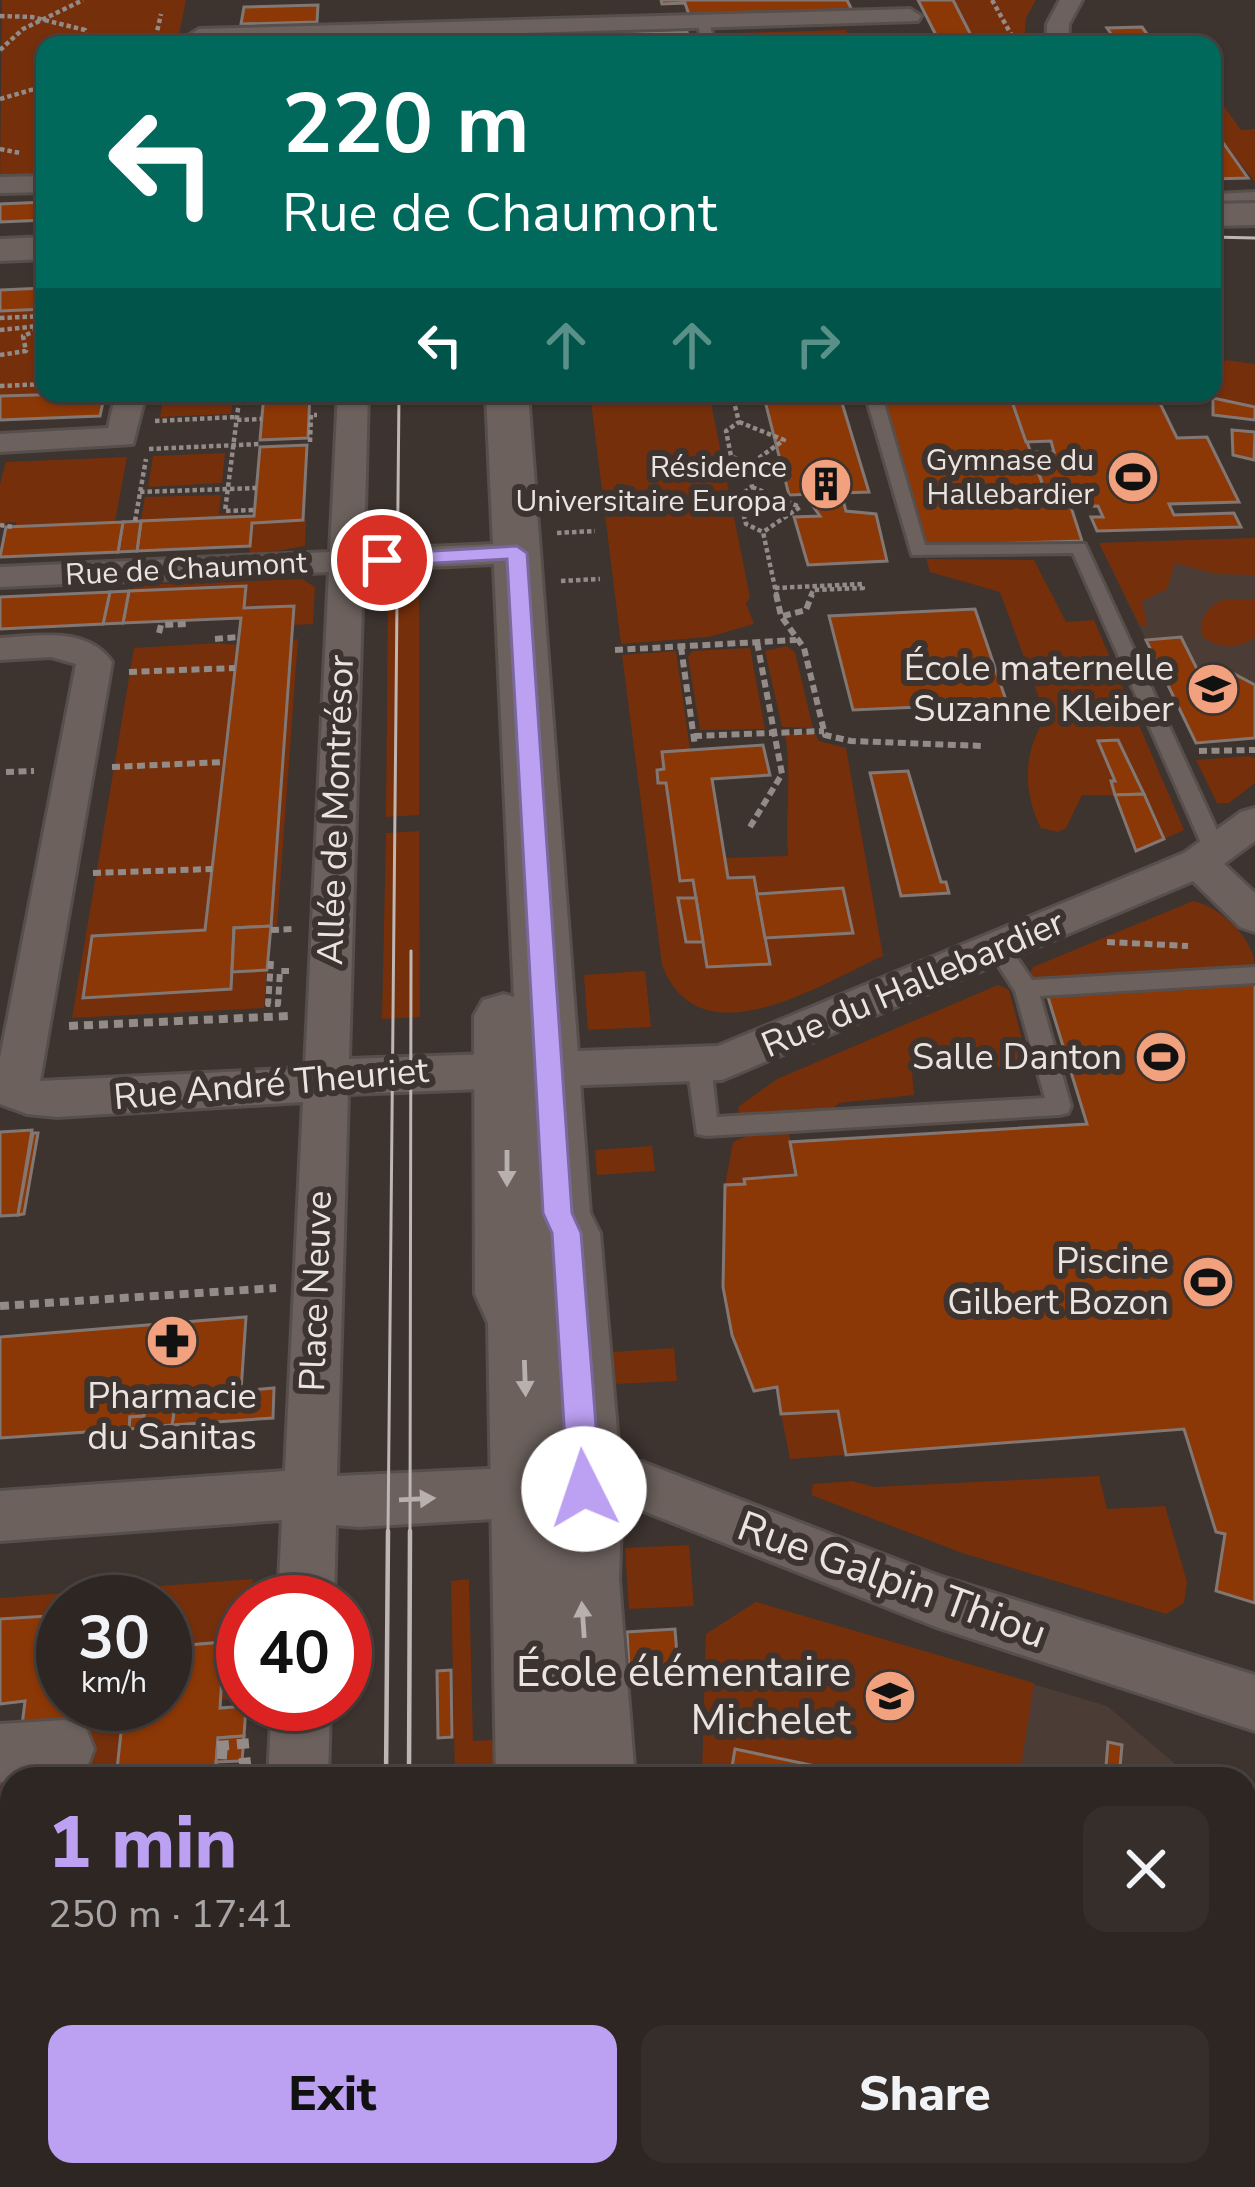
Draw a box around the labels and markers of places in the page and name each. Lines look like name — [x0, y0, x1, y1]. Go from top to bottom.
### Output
place label: Gymnase du Hallebardier — [926, 440, 1094, 515]
place label: Résidence Universitaire Europa — [515, 447, 787, 522]
sports icon: Gymnase du Hallebardier — [1105, 449, 1161, 505]
building icon: Résidence Universitaire Europa — [798, 456, 854, 512]
pin — [331, 509, 433, 611]
place label: École maternelle Suzanne Kleiber — [904, 644, 1174, 734]
school or university icon: École maternelle Suzanne Kleiber — [1185, 661, 1241, 717]
sports icon: Salle Danton — [1133, 1029, 1189, 1085]
place label: Salle Danton — [912, 1033, 1122, 1082]
place label: Piscine Gilbert Bozon — [947, 1237, 1169, 1327]
sports icon: Piscine Gilbert Bozon — [1180, 1254, 1236, 1310]
pharmacy icon: Pharmacie du Sanitas — [144, 1313, 200, 1369]
place label: Pharmacie du Sanitas — [87, 1372, 257, 1462]
place label: École élémentaire Michelet — [516, 1644, 851, 1749]
school or university icon: École élémentaire Michelet — [862, 1668, 918, 1724]

